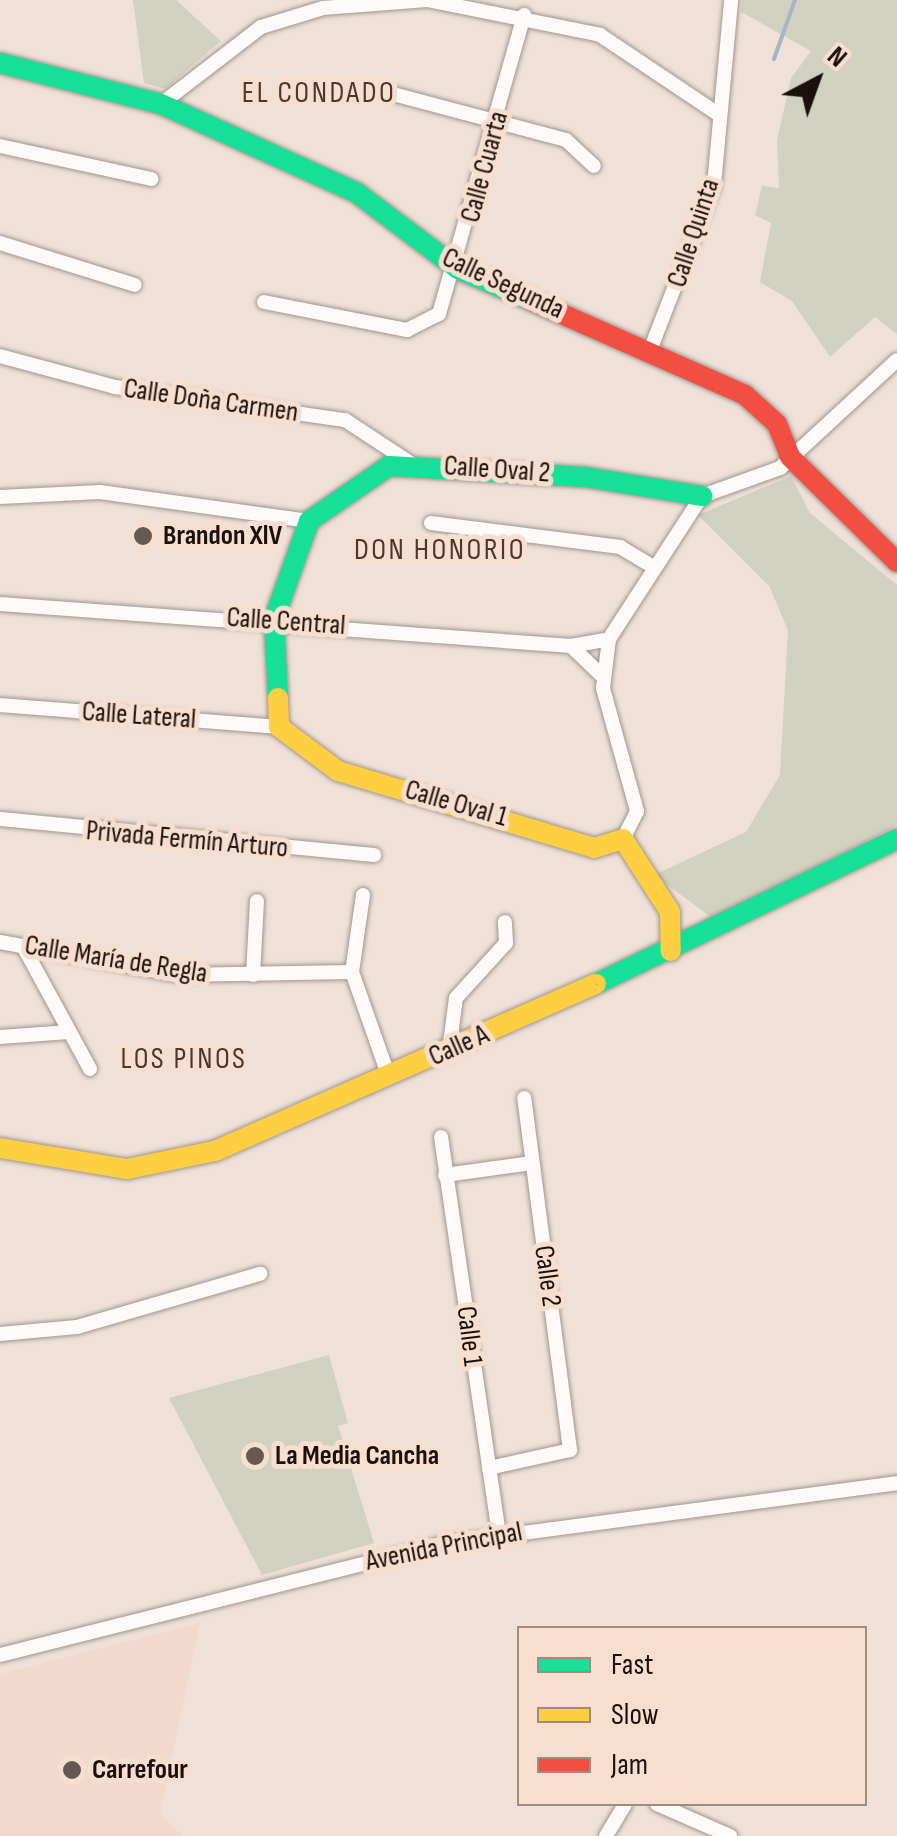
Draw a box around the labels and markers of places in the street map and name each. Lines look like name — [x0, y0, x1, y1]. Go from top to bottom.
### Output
place label: Brandon XlV — [163, 519, 282, 553]
marker: Brandon XlV — [132, 525, 154, 547]
place label: La Media Cancha — [275, 1439, 439, 1473]
marker: La Media Cancha — [244, 1445, 266, 1467]
place label: Carrefour — [92, 1753, 188, 1787]
marker: Carrefour — [61, 1759, 83, 1781]

